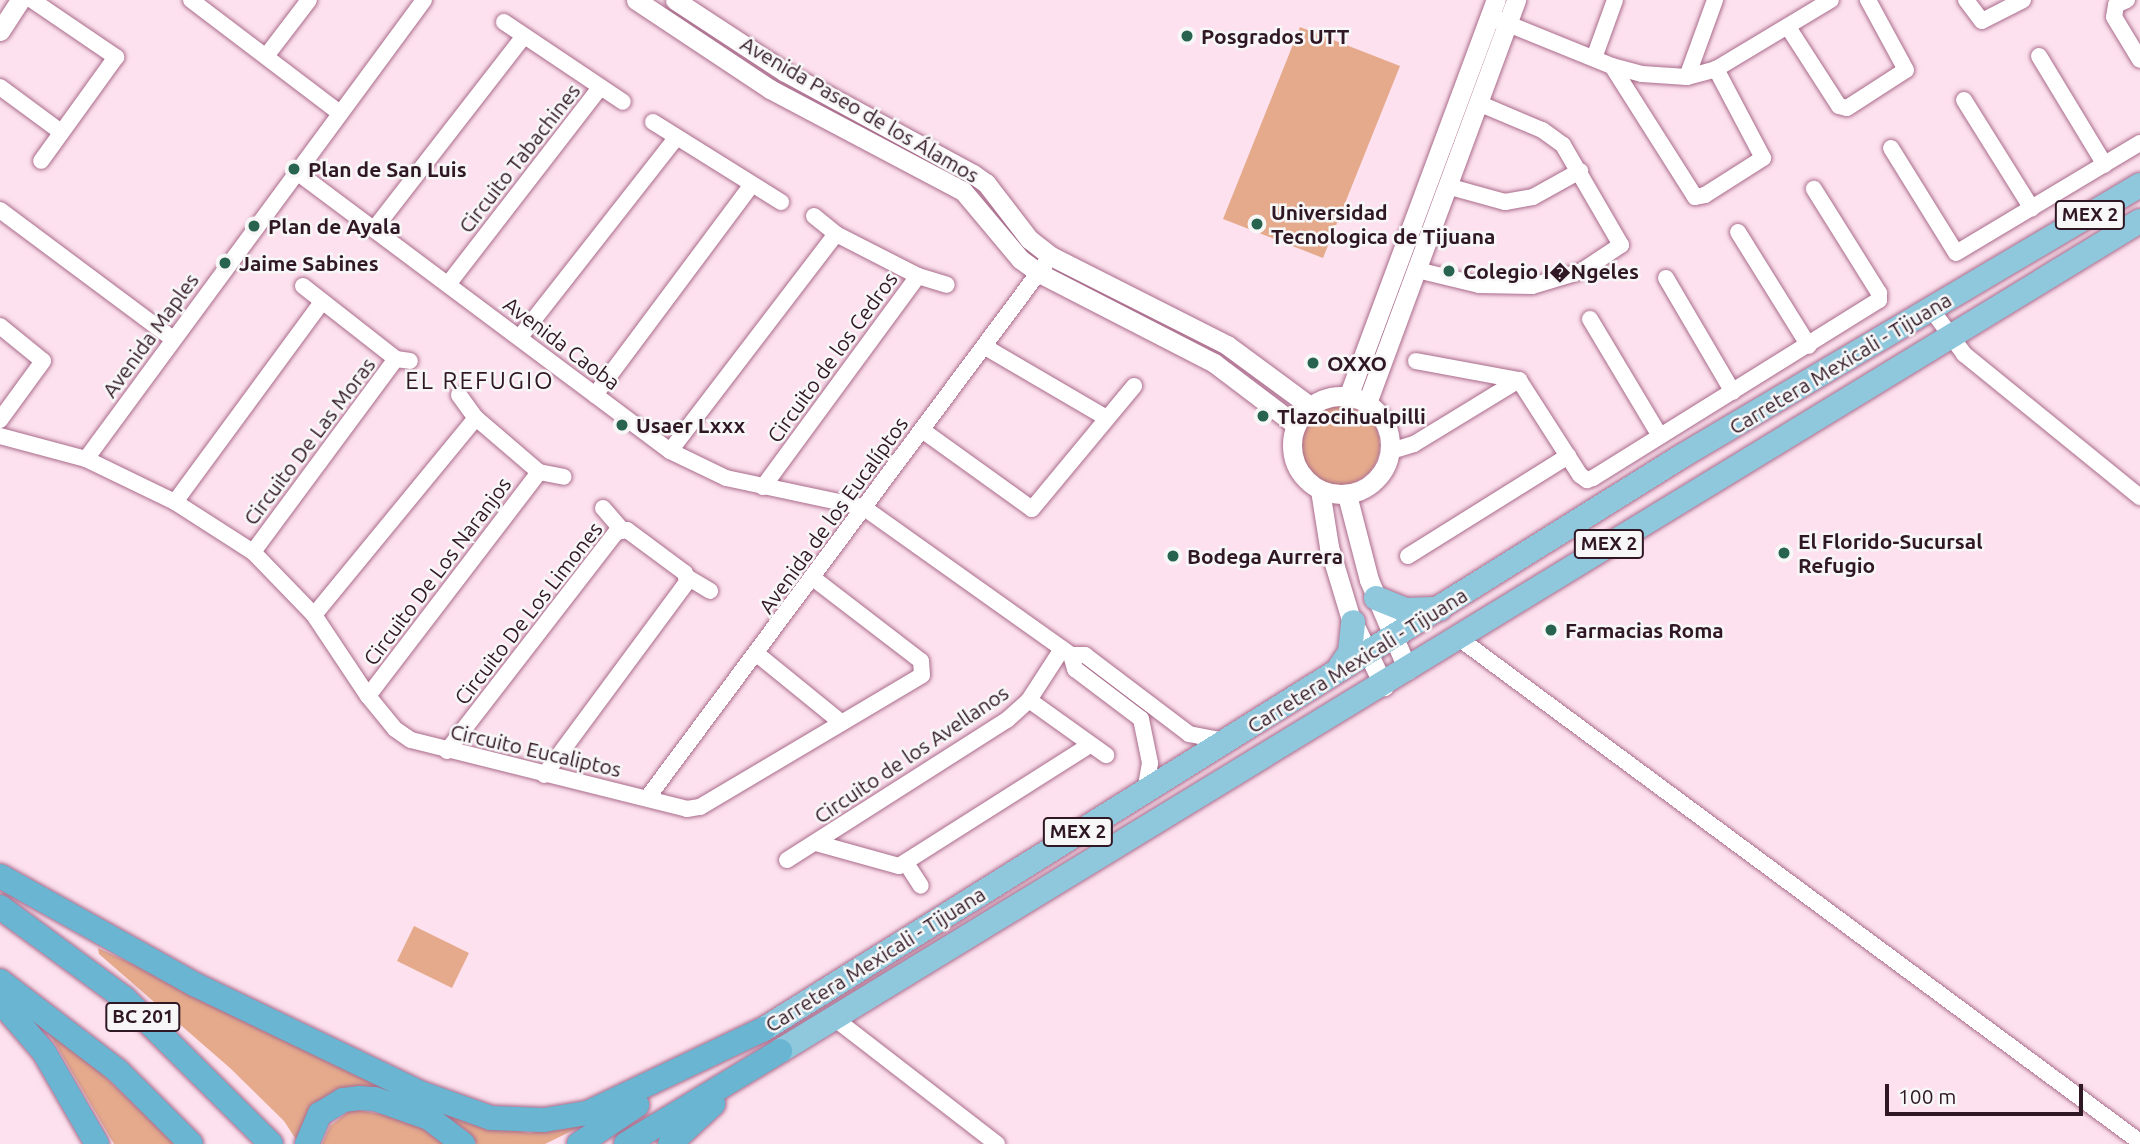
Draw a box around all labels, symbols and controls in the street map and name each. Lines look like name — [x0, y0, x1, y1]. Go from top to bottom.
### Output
place label: Posgrados UTT — [1201, 23, 1349, 49]
marker: Posgrados UTT — [1179, 28, 1195, 44]
street label: Avenida Paseo de los Álamos — [736, 30, 984, 188]
street label: Circuito Tabachines — [453, 78, 585, 238]
place label: Plan de San Luis — [308, 156, 467, 182]
marker: Plan de San Luis — [286, 161, 302, 177]
place label: Universidad Tecnologica de Tijuana — [1271, 199, 1495, 249]
road number: MEX 2 — [2053, 200, 2127, 230]
place label: Plan de Ayala — [268, 213, 401, 239]
marker: Universidad Tecnologica de Tijuana — [1249, 216, 1265, 232]
marker: Plan de Ayala — [246, 218, 262, 234]
place label: Jaime Sabines — [239, 250, 379, 276]
marker: Jaime Sabines — [217, 255, 233, 271]
place label: Colegio I�Ngeles — [1463, 258, 1639, 284]
marker: Colegio I�Ngeles — [1441, 263, 1457, 279]
street label: Circuito de los Cedros — [762, 267, 902, 447]
street label: Avenida Maples — [96, 268, 204, 402]
street label: Carretera Mexicali - Tijuana — [1724, 287, 1956, 439]
street label: Avenida Caoba — [499, 291, 625, 395]
place label: OXXO — [1327, 350, 1387, 376]
street label: Circuito De Las Moras — [238, 352, 380, 530]
marker: OXXO — [1305, 355, 1321, 371]
district label: EL REFUGIO — [407, 367, 553, 395]
place label: Tlazocihualpilli — [1277, 403, 1426, 429]
marker: Tlazocihualpilli — [1255, 408, 1271, 424]
place label: Usaer Lxxx — [636, 412, 745, 438]
street label: Avenida de los Eucalíptos — [753, 412, 913, 618]
marker: Usaer Lxxx — [614, 417, 630, 433]
street label: Circuito De Los Naranjos — [358, 472, 516, 670]
street label: Circuito De Los Limones — [449, 517, 607, 709]
road number: MEX 2 — [1572, 528, 1646, 559]
place label: El Florido-Sucursal Refugio — [1798, 528, 1983, 578]
place label: Bodega Aurrera — [1187, 543, 1343, 569]
marker: El Florido-Sucursal Refugio — [1776, 545, 1792, 561]
marker: Bodega Aurrera — [1165, 548, 1181, 564]
street label: Carretera Mexicali - Tijuana — [1242, 582, 1472, 738]
place label: Farmacias Roma — [1565, 617, 1724, 643]
marker: Farmacias Roma — [1543, 622, 1559, 638]
street label: Circuito de los Avellanos — [809, 680, 1013, 828]
street label: Circuito Eucaliptos — [448, 718, 624, 782]
road number: MEX 2 — [1041, 817, 1115, 848]
street label: Carretera Mexicali - Tijuana — [760, 881, 990, 1037]
road number: BC 201 — [104, 1001, 182, 1032]
scale bar — [1888, 1070, 2086, 1114]
text: 100 m — [1898, 1084, 1956, 1108]

